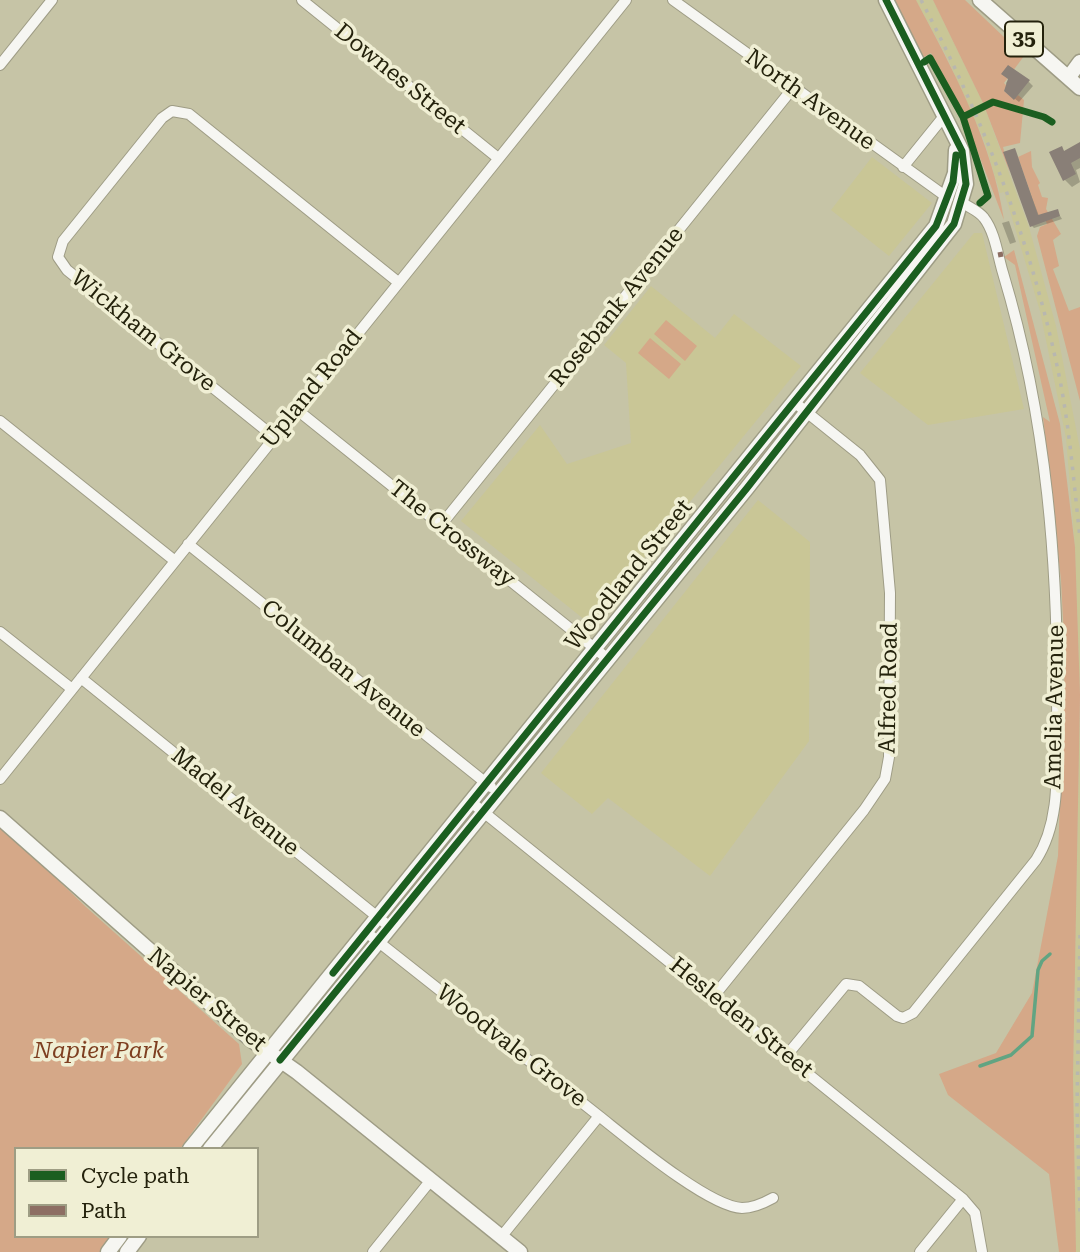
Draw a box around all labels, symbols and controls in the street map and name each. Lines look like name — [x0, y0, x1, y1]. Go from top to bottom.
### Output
street label: Downes Street — [329, 18, 471, 140]
road number: 35 — [1005, 22, 1043, 56]
street label: North Avenue — [740, 44, 880, 156]
street label: Rosebank Avenue — [544, 222, 690, 392]
street label: Wickham Grove — [65, 264, 221, 398]
street label: Upland Road — [256, 324, 368, 454]
street label: The Crossway — [383, 475, 521, 593]
street label: Woodland Street — [560, 494, 698, 656]
street label: Columban Avenue — [255, 594, 431, 744]
street label: Alfred Road — [874, 622, 904, 754]
street label: Amelia Avenue — [1040, 624, 1070, 790]
street label: Madel Avenue — [166, 742, 304, 862]
street label: Napier Street — [142, 942, 272, 1058]
street label: Hesleden Street — [664, 952, 818, 1084]
street label: Woodvale Grove — [431, 979, 591, 1113]
park label: Napier Park — [34, 1037, 164, 1065]
legend — [14, 1147, 259, 1238]
text: Cycle path — [81, 1164, 189, 1188]
text: Path — [81, 1199, 127, 1223]

